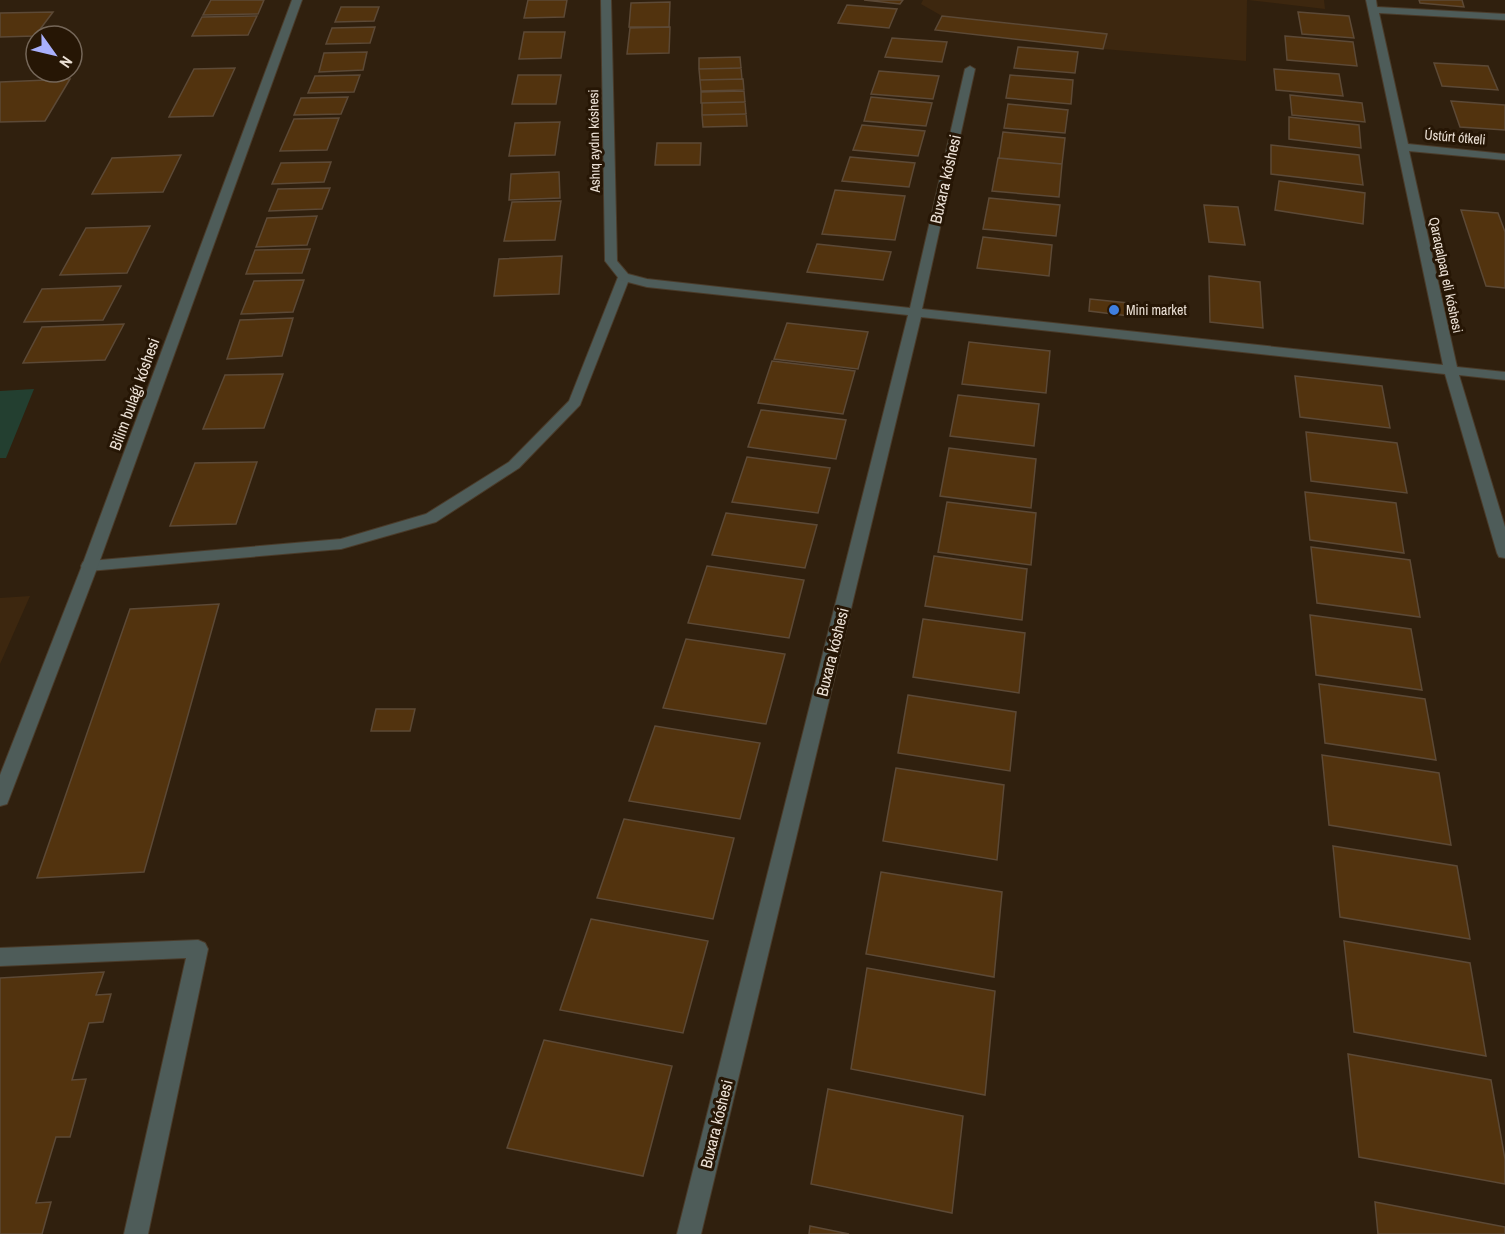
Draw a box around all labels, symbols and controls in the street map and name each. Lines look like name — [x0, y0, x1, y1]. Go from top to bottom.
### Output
north arrow — [24, 24, 84, 84]
text: N — [55, 52, 78, 72]
street label: Ashıq aydın kóshesi — [584, 89, 604, 194]
street label: Ústúrt ótkeli — [1424, 125, 1486, 149]
street label: Buxara kóshesi — [924, 132, 966, 226]
street label: Qaraqalpaq eli kóshesi — [1425, 215, 1467, 335]
place label: Mini market — [1126, 301, 1187, 319]
marker: Mini market — [1107, 303, 1121, 317]
street label: Bilim bulaǵı kóshesi — [103, 335, 165, 453]
street label: Buxara kóshesi — [810, 605, 854, 699]
street label: Buxara kóshesi — [694, 1077, 738, 1171]

